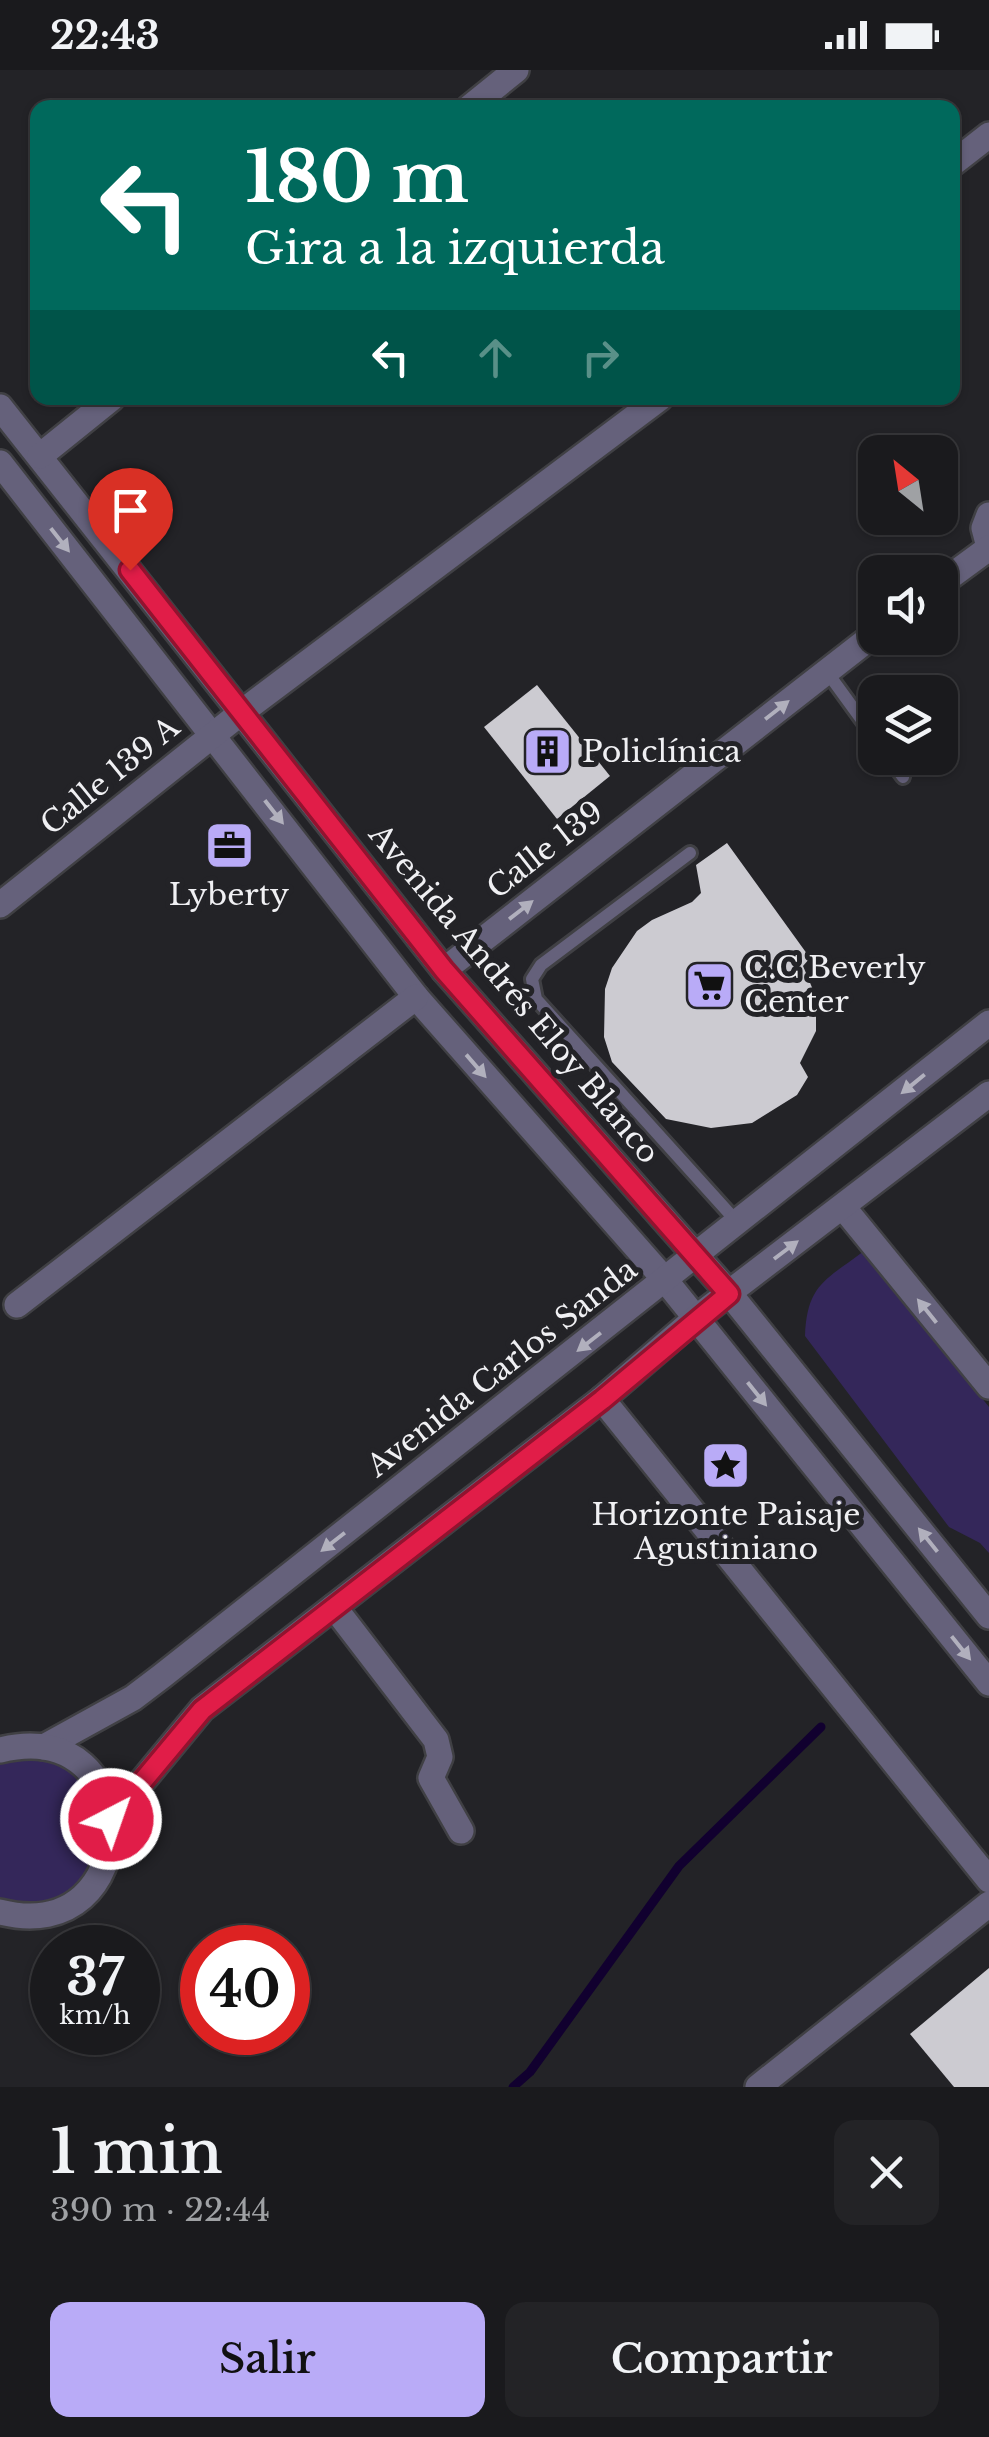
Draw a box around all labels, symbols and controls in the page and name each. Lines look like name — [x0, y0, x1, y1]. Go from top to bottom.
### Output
text: 22:43 — [50, 12, 160, 59]
text: 180 m — [245, 134, 469, 221]
icon: left — [80, 140, 210, 270]
text: Gira a la izquierda — [245, 220, 665, 276]
icon: left — [363, 330, 418, 385]
icon: ahead — [468, 330, 523, 385]
icon: right — [573, 330, 628, 385]
north arrow — [858, 435, 958, 535]
map controls — [858, 435, 958, 775]
pin — [88, 468, 173, 571]
icon: arrive — [103, 483, 158, 538]
one-way arrow — [50, 527, 70, 553]
button: sound — [858, 555, 958, 655]
button: layers — [858, 675, 958, 775]
one-way arrow — [764, 700, 790, 721]
street label: Calle 139 A — [33, 708, 187, 843]
building icon: Policlínica — [521, 726, 573, 778]
place label: Policlínica — [582, 733, 741, 770]
street label: Calle 139 — [479, 793, 610, 906]
one-way arrow — [263, 799, 283, 825]
street label: Avenida Andrés Eloy Blanco — [361, 816, 667, 1171]
office icon: Lyberty — [203, 820, 255, 872]
place label: Lyberty — [169, 876, 289, 913]
one-way arrow — [508, 900, 534, 921]
place label: C.C Beverly Center — [744, 949, 926, 1020]
supermarket icon: C.C Beverly Center — [683, 959, 735, 1011]
one-way arrow — [465, 1053, 487, 1078]
one-way arrow — [900, 1073, 925, 1094]
one-way arrow — [773, 1241, 799, 1261]
street label: Avenida Carlos Sanda — [359, 1250, 644, 1485]
one-way arrow — [917, 1298, 938, 1323]
one-way arrow — [576, 1331, 602, 1351]
one-way arrow — [746, 1382, 767, 1407]
place icon: Horizonte Paisaje Agustiniano — [700, 1440, 752, 1492]
place label: Horizonte Paisaje Agustiniano — [592, 1496, 860, 1567]
one-way arrow — [918, 1527, 939, 1553]
one-way arrow — [320, 1531, 346, 1552]
one-way arrow — [950, 1635, 971, 1660]
position arrow — [59, 1767, 163, 1871]
speed limit sign: 40 — [180, 1925, 310, 2055]
text: 37 — [66, 1946, 124, 2009]
text: km/h — [60, 2000, 130, 2031]
text: 1 min — [50, 2115, 223, 2189]
button: close — [834, 2120, 939, 2225]
text: 390 m · 22:44 — [50, 2190, 270, 2230]
button: Salir — [50, 2302, 485, 2417]
button: Compartir — [505, 2302, 939, 2417]

